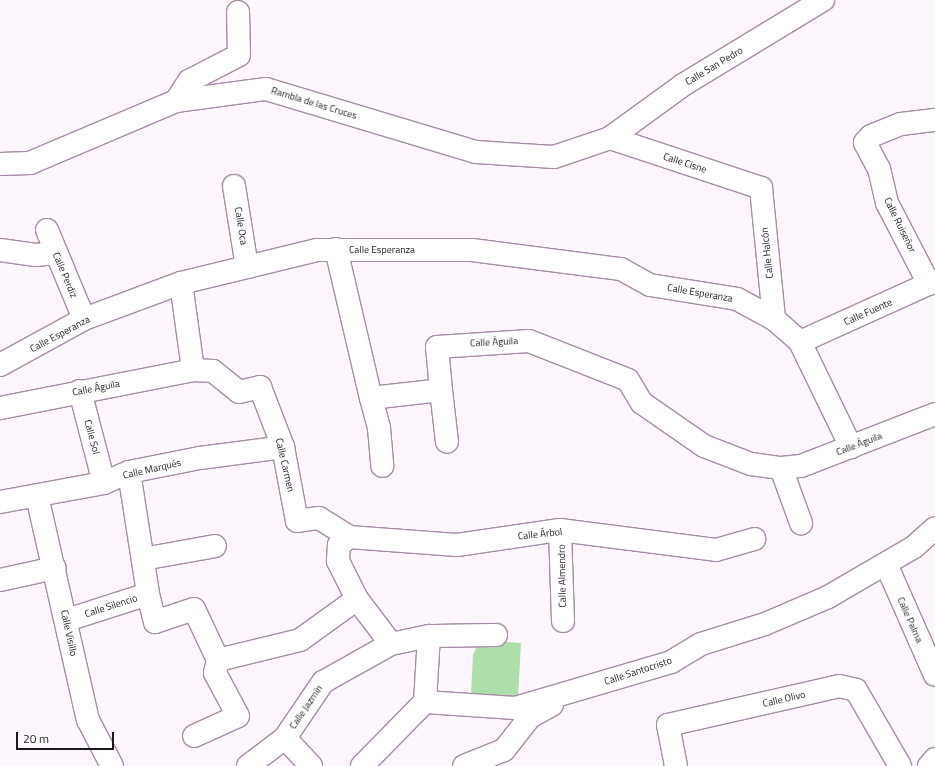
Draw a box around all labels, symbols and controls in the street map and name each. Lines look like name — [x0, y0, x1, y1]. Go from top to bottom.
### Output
street label: Calle San Pedro — [683, 44, 745, 88]
street label: Rambla de las Cruces — [270, 84, 358, 122]
street label: Calle Cisne — [662, 150, 708, 176]
street label: Calle Ruiseñor — [882, 196, 918, 254]
street label: Calle Oca — [232, 206, 250, 246]
street label: Calle Halcón — [758, 227, 776, 279]
street label: Calle Esperanza — [349, 244, 415, 256]
street label: Calle Perdiz — [50, 250, 80, 300]
street label: Calle Esperanza — [666, 281, 734, 305]
street label: Calle Fuente — [842, 296, 894, 328]
street label: Calle Esperanza — [28, 313, 92, 355]
street label: Calle Águila — [470, 335, 518, 349]
street label: Calle Águila — [71, 378, 121, 398]
street label: Calle Sol — [82, 418, 102, 456]
street label: Calle Águila — [834, 430, 884, 458]
street label: Calle Carmen — [273, 437, 297, 493]
street label: Calle Marqués — [122, 456, 182, 482]
street label: Calle Árbol — [517, 526, 563, 542]
street label: Calle Almendro — [555, 544, 569, 608]
street label: Calle Silencio — [83, 592, 139, 620]
street label: Calle Palma — [895, 595, 925, 645]
street label: Calle Visillo — [58, 609, 80, 657]
street label: Calle Santocristo — [603, 654, 673, 688]
street label: Calle Jazmín — [287, 683, 325, 731]
street label: Calle Olivo — [761, 688, 807, 710]
scale bar — [18, 724, 116, 750]
text: 20 m — [23, 729, 49, 748]

